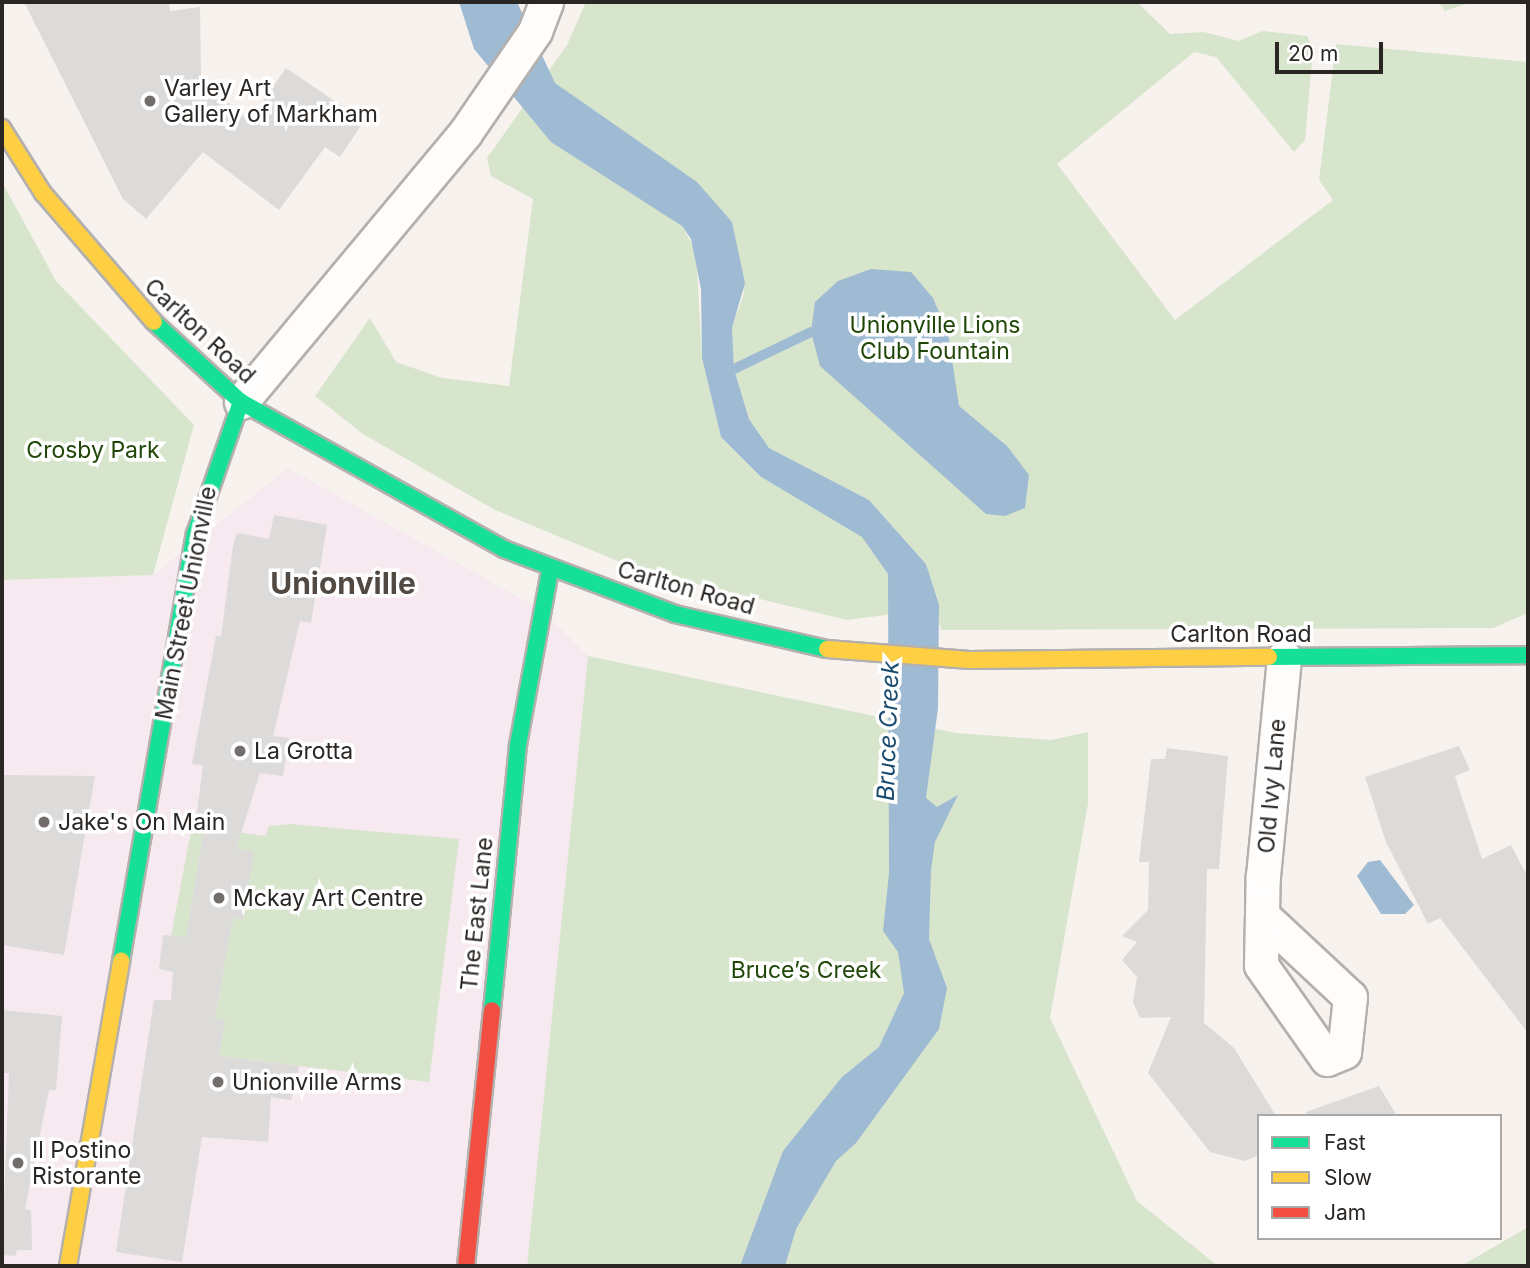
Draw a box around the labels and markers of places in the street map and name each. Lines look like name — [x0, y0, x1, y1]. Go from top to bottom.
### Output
place label: Varley Art Gallery of Markham — [164, 74, 378, 128]
marker: Varley Art Gallery of Markham — [142, 93, 158, 109]
place label: La Grotta — [254, 737, 353, 765]
marker: La Grotta — [232, 743, 248, 759]
place label: Jake's On Main — [58, 808, 225, 836]
marker: Jake's On Main — [36, 814, 52, 830]
place label: Mckay Art Centre — [233, 884, 423, 912]
marker: Mckay Art Centre — [211, 890, 227, 906]
place label: Unionville Arms — [232, 1068, 402, 1096]
marker: Unionville Arms — [210, 1074, 226, 1090]
place label: Il Postino Ristorante — [32, 1136, 141, 1190]
marker: Il Postino Ristorante — [10, 1155, 26, 1171]

